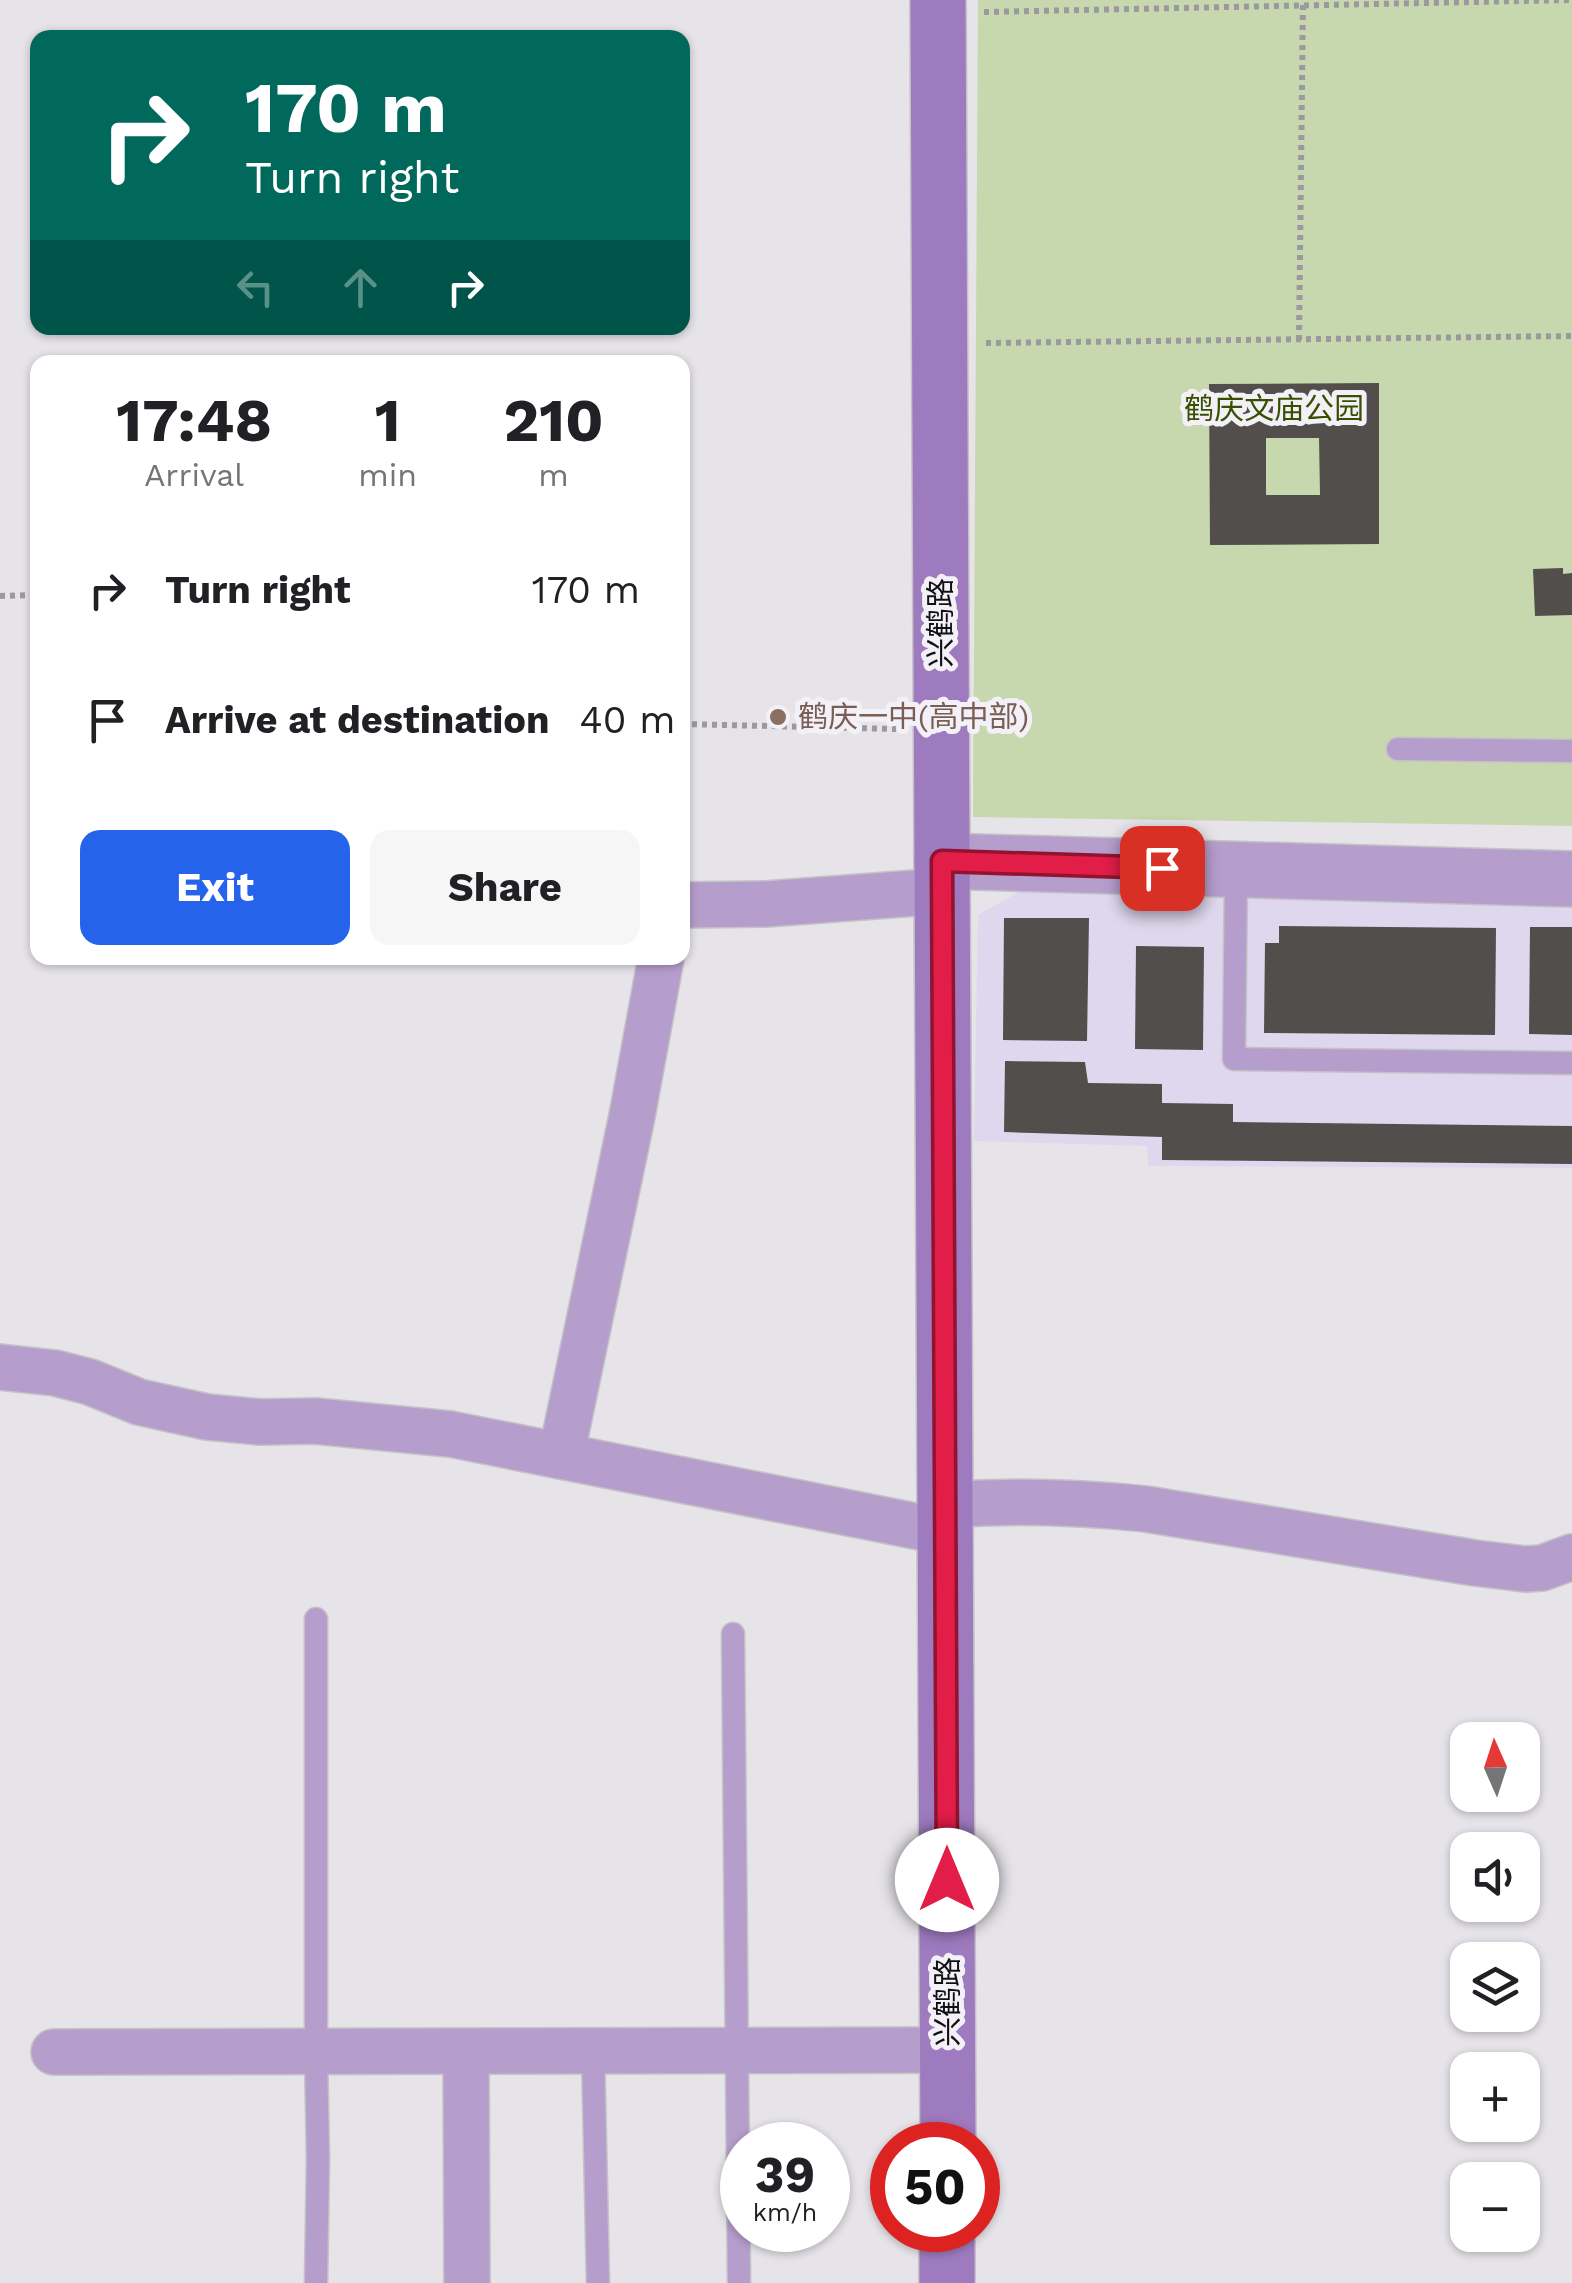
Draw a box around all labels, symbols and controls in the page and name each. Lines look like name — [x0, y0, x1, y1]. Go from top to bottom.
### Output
text: 170 m — [245, 67, 447, 149]
icon: right — [80, 70, 210, 200]
text: Turn right — [245, 151, 459, 204]
icon: left — [228, 260, 283, 315]
icon: ahead — [333, 260, 388, 315]
icon: right — [438, 260, 493, 315]
text: 17:48 — [116, 385, 272, 456]
text: 1 — [375, 385, 401, 456]
text: 210 — [503, 385, 604, 456]
park label: 鹤庆文庙公园 — [1184, 391, 1364, 426]
text: Arrival — [144, 456, 244, 494]
text: min — [358, 456, 417, 494]
text: m — [538, 456, 569, 494]
icon: right — [80, 563, 135, 618]
text: Turn right — [165, 568, 351, 612]
text: 170 m — [532, 568, 640, 612]
street label: 兴鹤路 — [923, 578, 958, 668]
icon: arrive — [80, 693, 135, 748]
text: Arrive at destination — [165, 698, 550, 742]
text: 40 m — [580, 698, 676, 742]
place label: 鹤庆一中(高中部) — [798, 699, 1029, 734]
marker: 鹤庆一中(高中部) — [767, 706, 789, 728]
pin — [1120, 826, 1205, 911]
button: Exit — [80, 830, 350, 945]
button: Share — [370, 830, 640, 945]
icon: arrive — [1135, 841, 1190, 896]
north arrow — [1450, 1722, 1540, 1812]
map controls — [1450, 1722, 1540, 2252]
position arrow — [895, 1828, 999, 1932]
button: sound — [1450, 1832, 1540, 1922]
button: layers — [1450, 1942, 1540, 2032]
street label: 兴鹤路 — [930, 1957, 965, 2047]
button: + — [1450, 2052, 1540, 2142]
speed limit sign: 50 — [870, 2122, 1000, 2252]
text: 39 — [755, 2145, 815, 2204]
button: − — [1450, 2162, 1540, 2252]
text: km/h — [753, 2198, 817, 2227]

